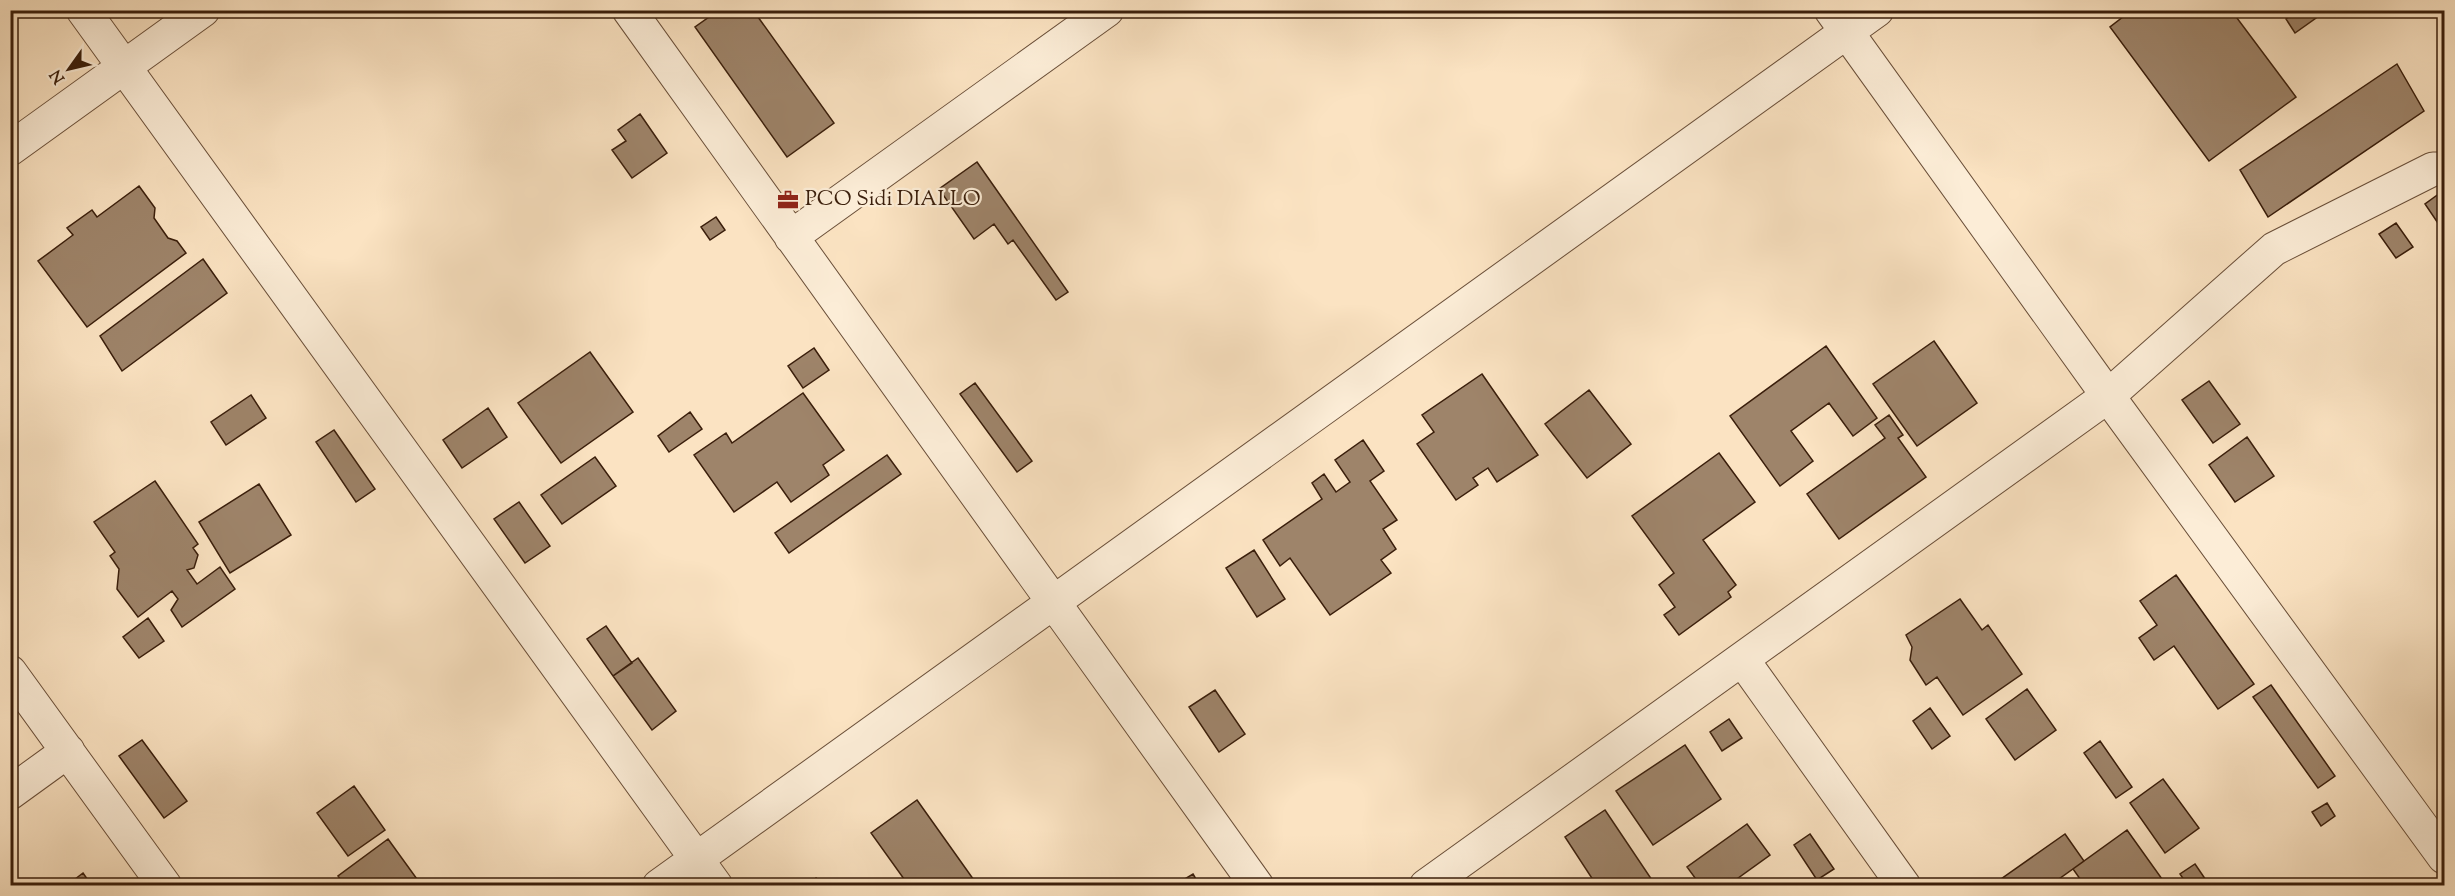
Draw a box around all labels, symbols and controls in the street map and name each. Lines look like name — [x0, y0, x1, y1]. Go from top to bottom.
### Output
north arrow — [39, 39, 99, 99]
text: N — [45, 64, 72, 88]
place label: PCO Sidi DIALLO — [805, 185, 981, 215]
office icon: PCO Sidi DIALLO — [776, 188, 800, 212]

